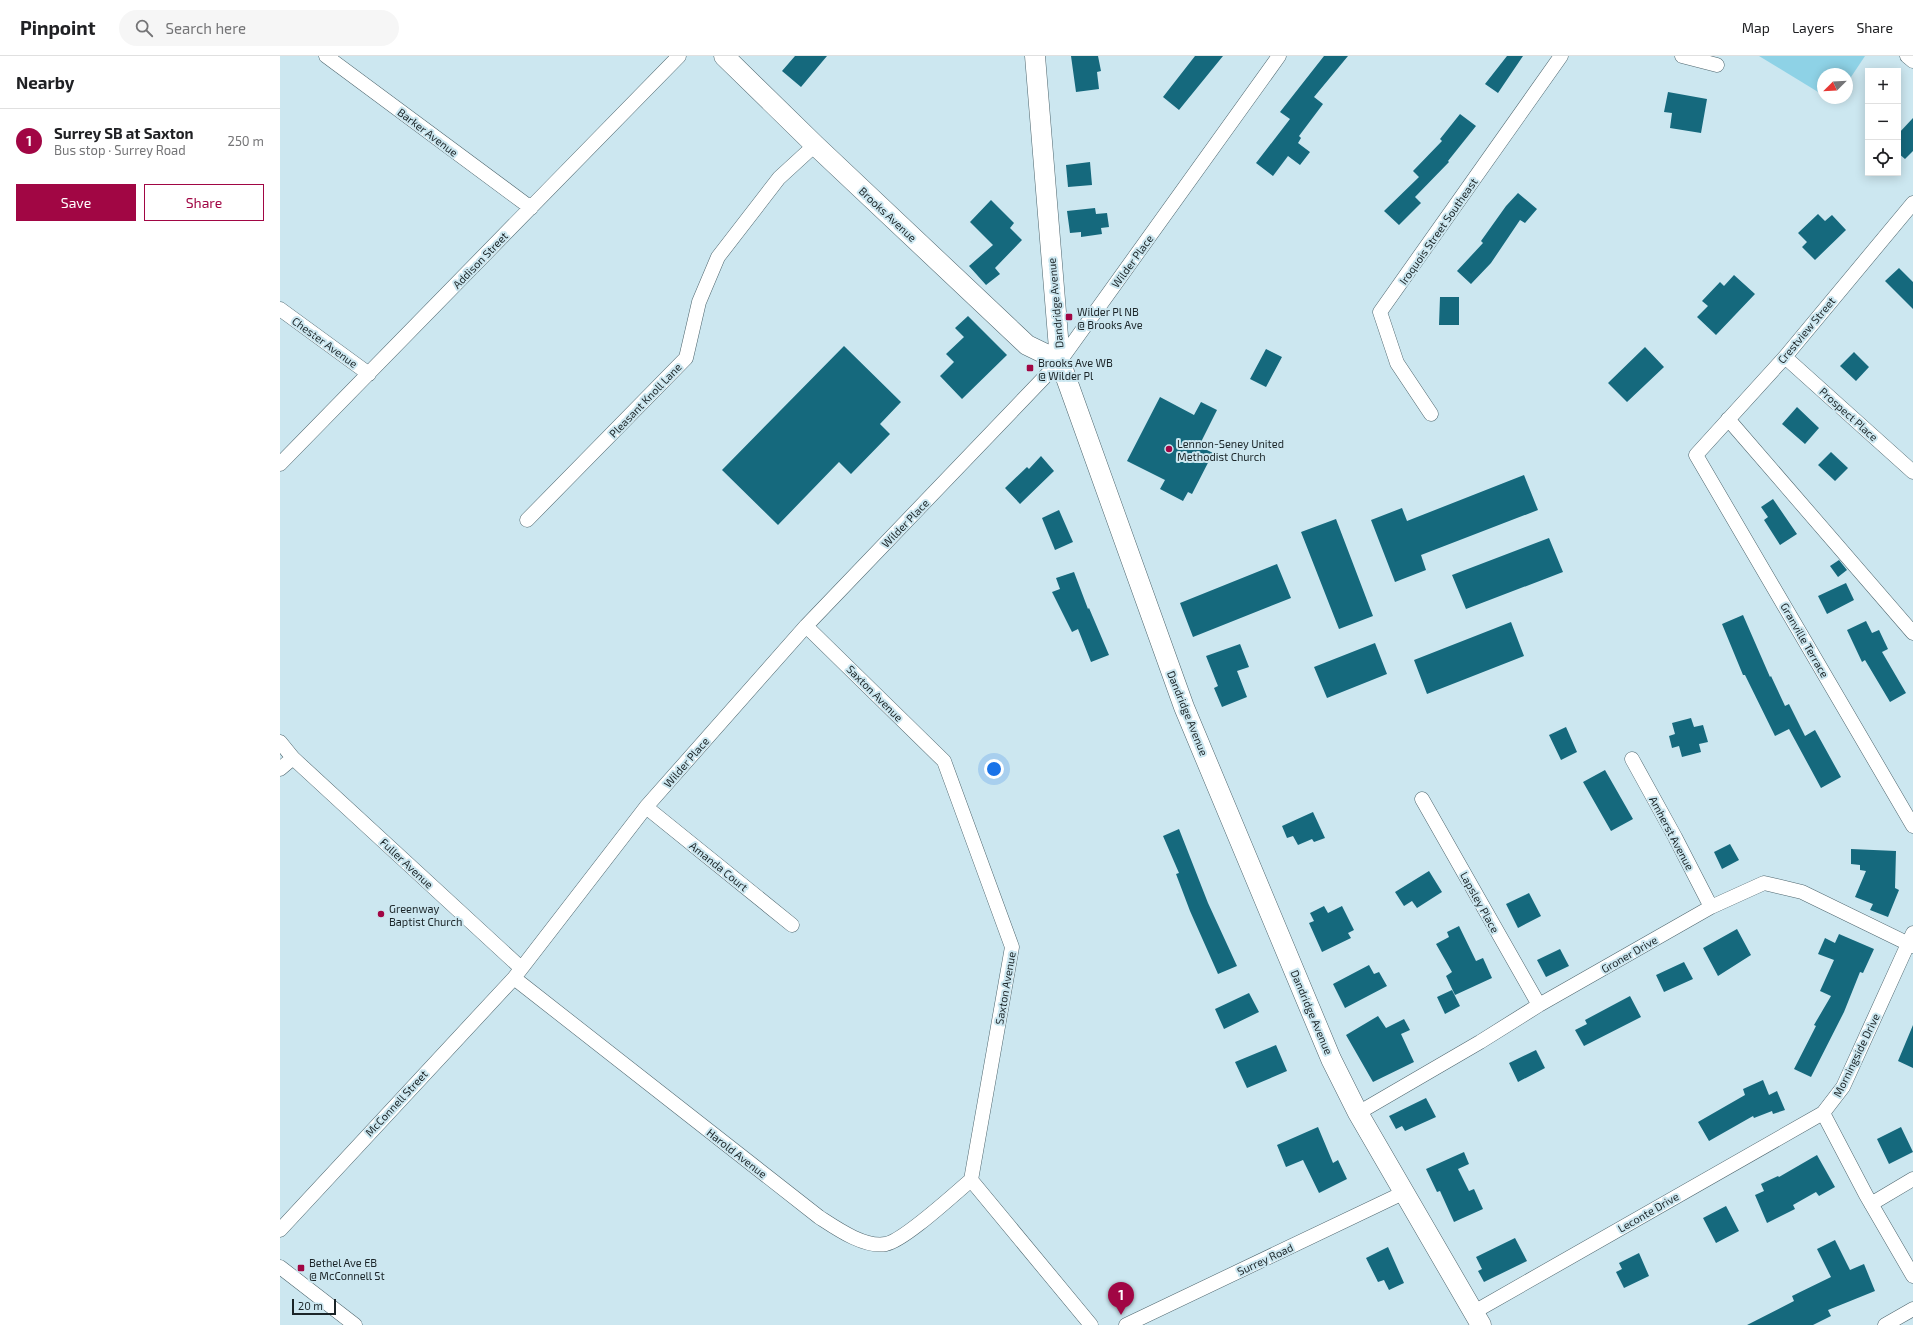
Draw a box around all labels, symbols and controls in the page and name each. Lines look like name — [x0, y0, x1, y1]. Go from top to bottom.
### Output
search box — [119, 10, 399, 46]
text: Pinpoint — [20, 16, 95, 39]
icon: search — [133, 17, 155, 39]
text: Search here — [165, 19, 246, 37]
text: Map — [1742, 19, 1770, 36]
text: Layers — [1792, 19, 1834, 36]
text: Share — [1856, 19, 1893, 36]
north arrow — [1817, 68, 1853, 104]
map controls — [1865, 68, 1901, 176]
button: + — [1865, 68, 1901, 104]
text: Nearby — [16, 72, 74, 92]
button: − — [1865, 104, 1901, 140]
street label: Barker Avenue — [395, 105, 461, 159]
text: Surrey SB at Saxton — [54, 124, 194, 142]
text: 1 — [26, 133, 32, 149]
text: 250 m — [228, 133, 264, 149]
button: locate — [1865, 140, 1901, 176]
text: Bus stop · Surrey Road — [54, 142, 186, 158]
street label: Iroquois Street Southeast — [1396, 175, 1480, 287]
button: Save — [16, 184, 136, 221]
button: Share — [144, 184, 264, 221]
street label: Brooks Avenue — [857, 184, 919, 244]
street label: Addison Street — [450, 229, 510, 291]
street label: Wilder Place — [1108, 232, 1156, 290]
street label: Dandridge Avenue — [1045, 257, 1065, 349]
street label: Crestview Street — [1774, 294, 1838, 366]
place label: Wilder Pl NB @ Brooks Ave — [1077, 305, 1143, 331]
marker: Wilder Pl NB @ Brooks Ave — [1064, 312, 1074, 322]
street label: Chester Avenue — [290, 314, 360, 370]
place label: Brooks Ave WB @ Wilder Pl — [1038, 356, 1113, 382]
street label: Pleasant Knoll Lane — [606, 360, 684, 440]
marker: Brooks Ave WB @ Wilder Pl — [1025, 363, 1035, 373]
street label: Prospect Place — [1817, 384, 1881, 444]
place label: Lennon-Seney United Methodist Church — [1177, 437, 1284, 463]
marker: Lennon-Seney United Methodist Church — [1164, 444, 1174, 454]
street label: Wilder Place — [879, 496, 931, 550]
street label: Granville Terrace — [1778, 600, 1832, 680]
street label: Saxton Avenue — [844, 662, 906, 724]
street label: Dandridge Avenue — [1165, 669, 1211, 757]
street label: Wilder Place — [661, 734, 711, 790]
your location — [984, 759, 1004, 779]
street label: Amherst Avenue — [1647, 794, 1697, 872]
street label: Fuller Avenue — [378, 835, 436, 891]
street label: Amanda Court — [687, 839, 751, 893]
street label: Lapsley Place — [1458, 869, 1502, 935]
place label: Greenway Baptist Church — [389, 902, 462, 928]
marker: Greenway Baptist Church — [376, 909, 386, 919]
street label: Groner Drive — [1599, 933, 1659, 975]
street label: Saxton Avenue — [992, 950, 1018, 1026]
street label: Dandridge Avenue — [1288, 968, 1336, 1056]
street label: Morningside Drive — [1830, 1011, 1882, 1099]
street label: McConnell Street — [362, 1067, 430, 1139]
street label: Harold Avenue — [704, 1126, 770, 1181]
street label: Leconte Drive — [1615, 1189, 1681, 1235]
street label: Surrey Road — [1235, 1240, 1295, 1278]
place label: Bethel Ave EB @ McConnell St — [309, 1256, 385, 1282]
marker: Bethel Ave EB @ McConnell St — [296, 1263, 306, 1273]
pin: 1 — [1108, 1282, 1134, 1315]
scale bar — [292, 1297, 336, 1316]
text: 20 m — [298, 1299, 323, 1312]

